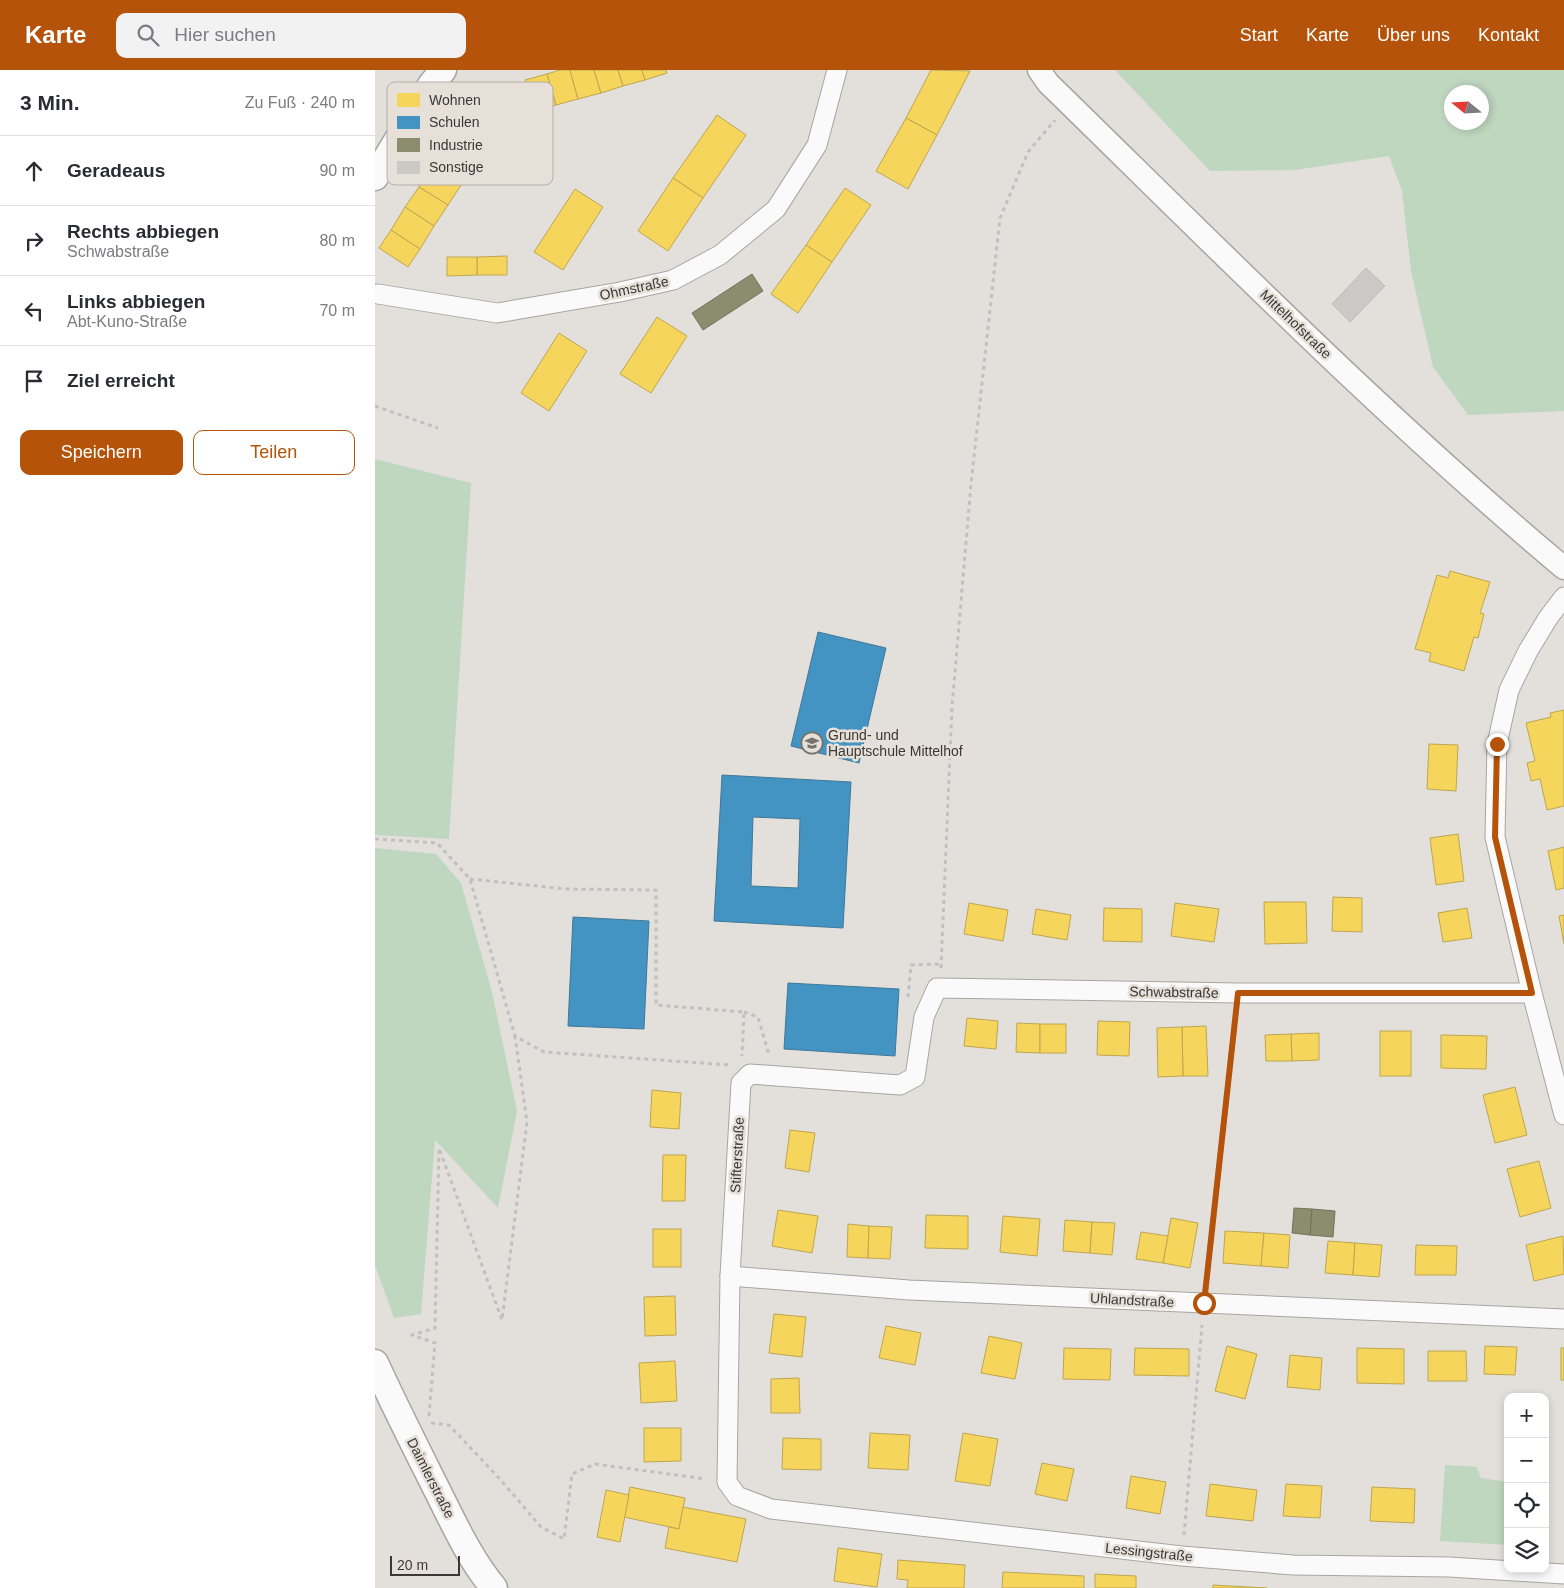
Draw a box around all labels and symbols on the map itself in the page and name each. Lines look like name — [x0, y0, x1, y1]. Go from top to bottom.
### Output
legend — [387, 82, 553, 185]
north arrow — [1444, 85, 1489, 130]
text: Wohnen — [429, 92, 481, 108]
text: Schulen — [429, 114, 480, 130]
text: Industrie — [429, 137, 483, 153]
text: Sonstige — [429, 159, 484, 175]
street label: Ohmstraße — [598, 273, 670, 303]
street label: Mittelhofstraße — [1257, 286, 1335, 362]
place label: Grund- und Hauptschule Mittelhof — [828, 727, 963, 759]
school or university icon: Grund- und Hauptschule Mittelhof — [800, 731, 824, 755]
route end — [1486, 733, 1509, 756]
street label: Schwabstraße — [1129, 983, 1219, 1001]
street label: Stifterstraße — [727, 1116, 747, 1193]
street label: Uhlandstraße — [1090, 1290, 1175, 1310]
route start — [1193, 1292, 1216, 1315]
street label: Daimlerstraße — [404, 1435, 458, 1521]
street label: Lessingstraße — [1104, 1539, 1194, 1565]
scale bar — [390, 1553, 460, 1576]

